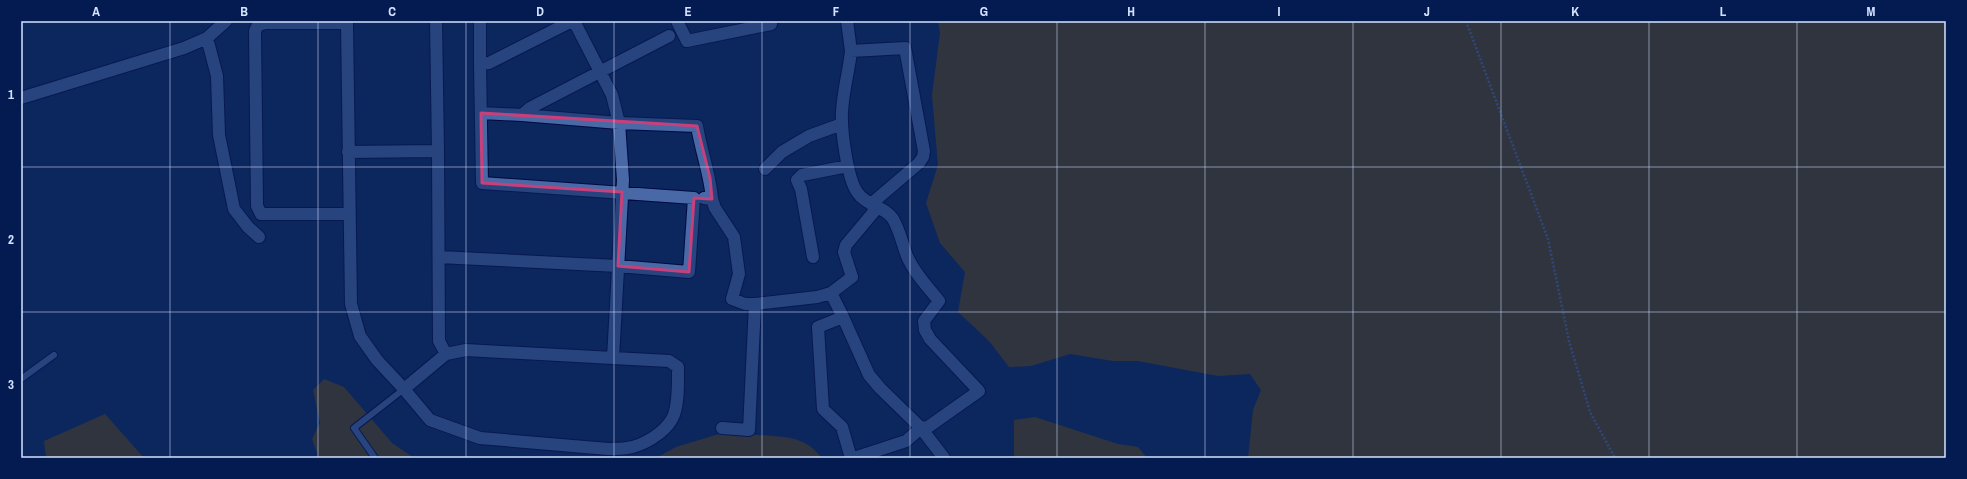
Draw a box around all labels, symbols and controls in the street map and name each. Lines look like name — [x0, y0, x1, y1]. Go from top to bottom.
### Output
text: A — [92, 3, 100, 20]
text: B — [240, 3, 248, 20]
text: C — [388, 3, 396, 20]
text: D — [536, 3, 544, 20]
text: E — [684, 3, 692, 20]
text: F — [833, 3, 840, 20]
text: G — [980, 3, 988, 20]
text: H — [1127, 3, 1135, 20]
text: I — [1278, 3, 1281, 20]
text: J — [1424, 3, 1430, 20]
text: K — [1571, 3, 1579, 20]
text: L — [1720, 3, 1727, 20]
text: M — [1867, 3, 1876, 20]
text: 1 — [8, 86, 14, 103]
text: 2 — [8, 231, 14, 248]
text: 3 — [8, 376, 14, 393]

